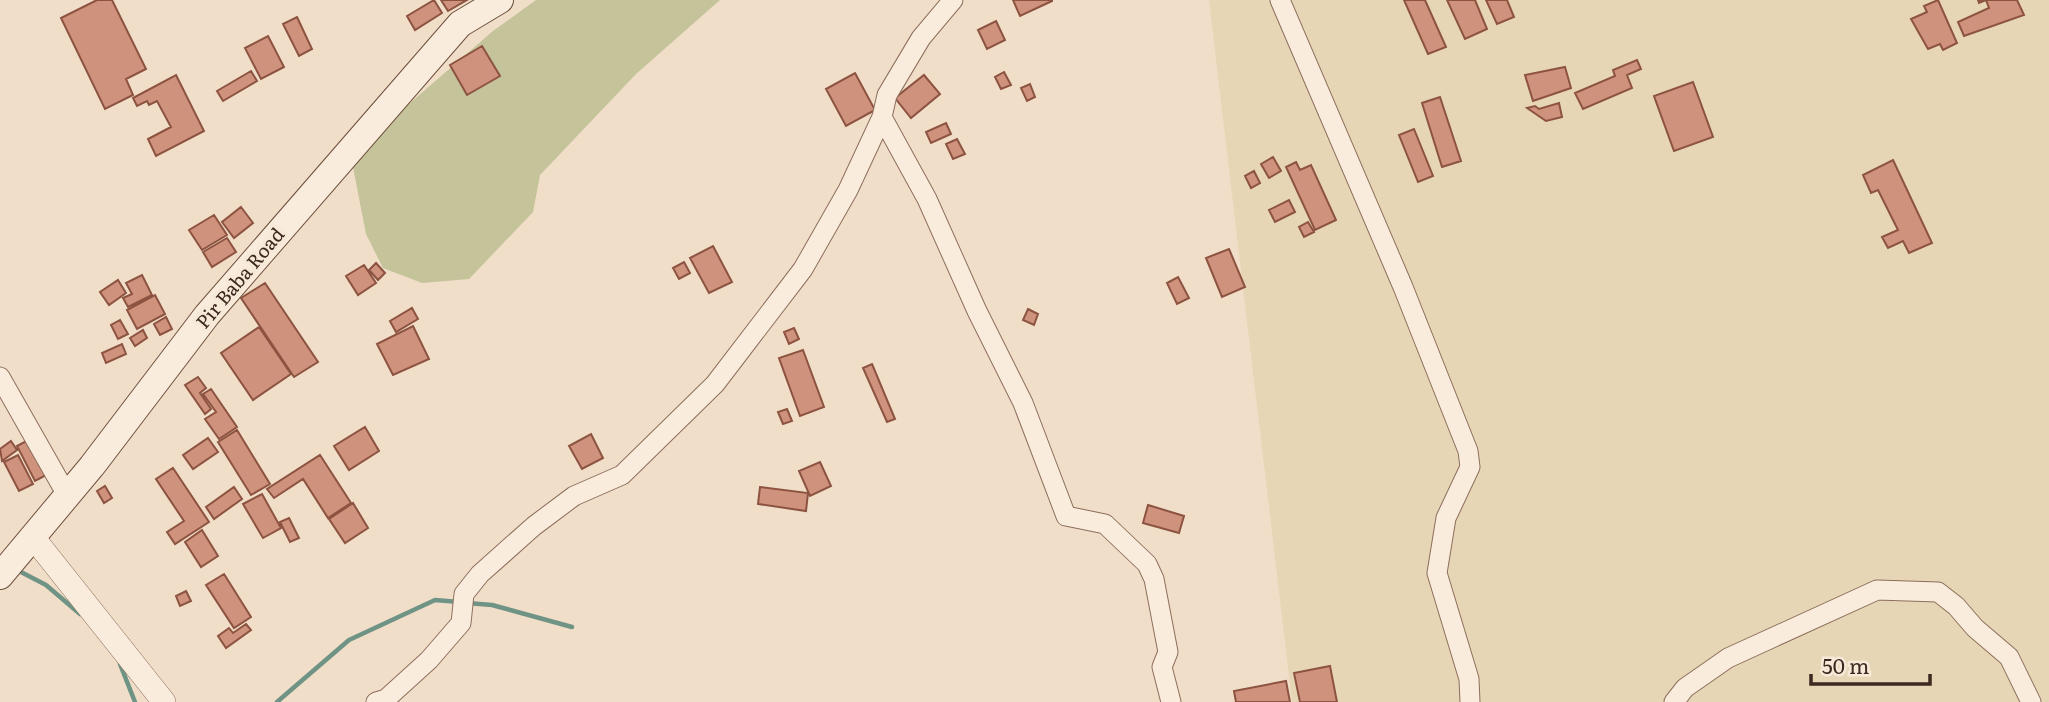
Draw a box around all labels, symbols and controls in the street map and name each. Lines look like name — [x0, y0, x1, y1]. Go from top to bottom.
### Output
street label: Pir Baba Road — [189, 220, 290, 334]
scale bar — [1811, 642, 1930, 686]
text: 50 m — [1822, 649, 1869, 680]

